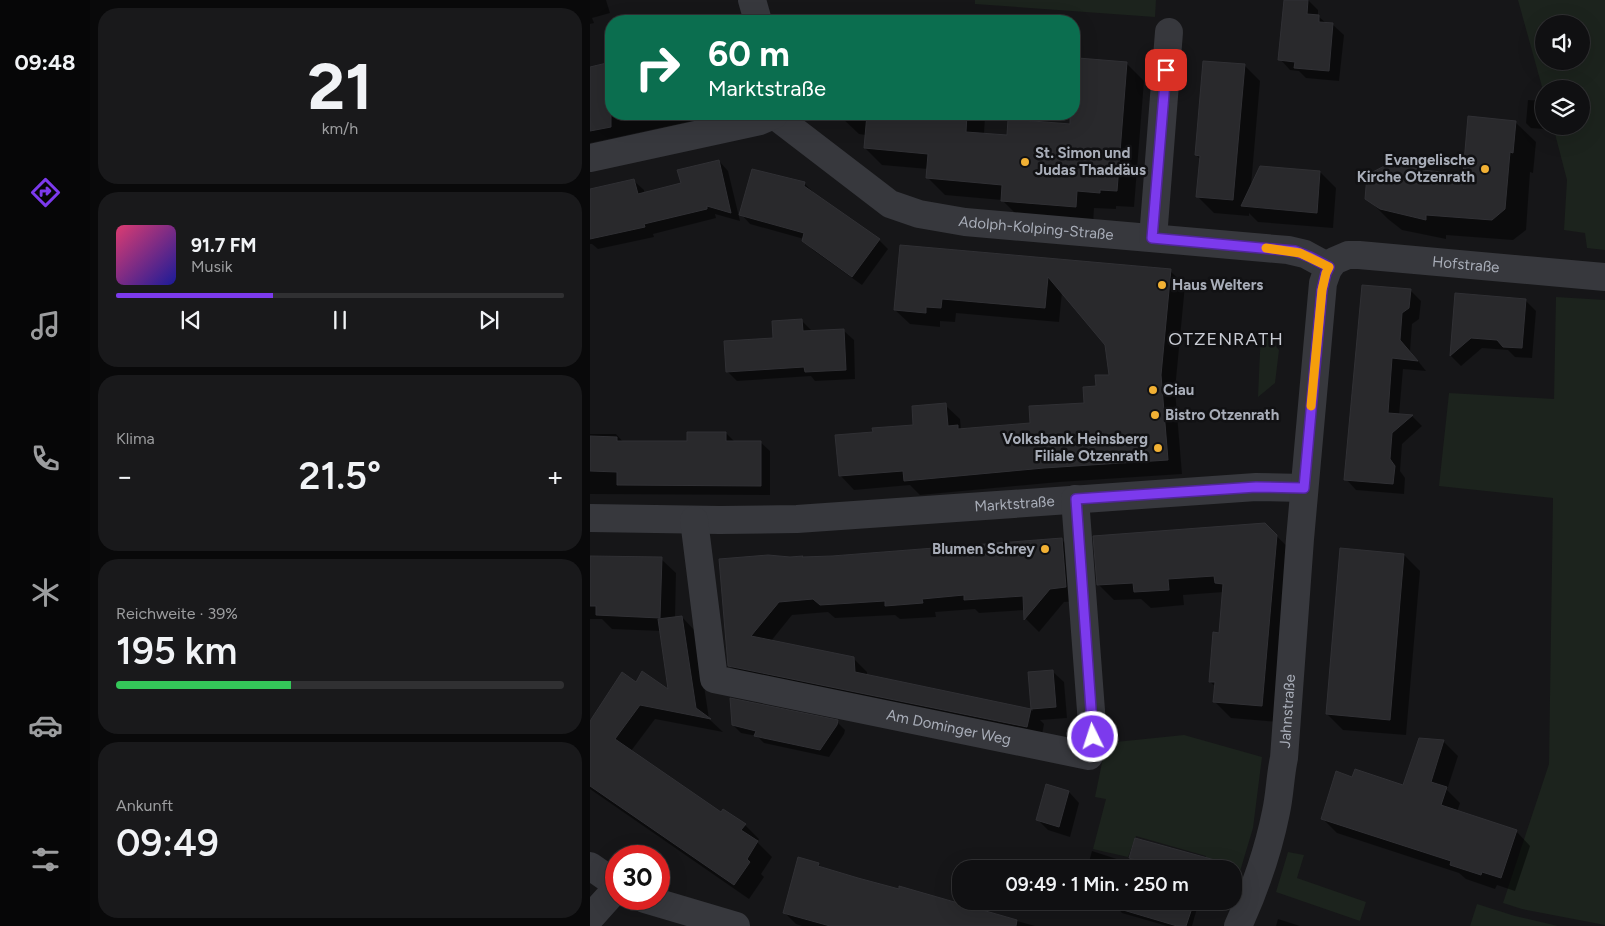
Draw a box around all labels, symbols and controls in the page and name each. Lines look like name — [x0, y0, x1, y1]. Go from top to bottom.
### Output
map controls — [1535, 15, 1590, 135]
button: sound — [1535, 15, 1590, 70]
text: 60 m — [708, 33, 790, 75]
icon: right — [625, 35, 690, 100]
text: 21 — [307, 47, 373, 125]
text: 09:48 — [14, 49, 76, 76]
pin — [1145, 49, 1187, 91]
icon: arrive — [1152, 56, 1180, 84]
text: Marktstraße — [708, 75, 826, 102]
button: layers — [1535, 80, 1590, 135]
text: km/h — [322, 119, 358, 138]
place label: St. Simon und Judas Thaddäus — [1035, 144, 1146, 179]
place label: Evangelische Kirche Otzenrath — [1357, 151, 1476, 186]
marker: St. Simon und Judas Thaddäus — [1019, 156, 1031, 168]
marker: Evangelische Kirche Otzenrath — [1479, 163, 1491, 175]
icon: directions — [28, 175, 63, 210]
street label: Adolph-Kolping-Straße — [957, 212, 1114, 244]
text: 91.7 FM — [191, 234, 257, 257]
street label: Hofstraße — [1431, 253, 1500, 277]
text: Musik — [191, 257, 232, 276]
place label: Haus Welters — [1172, 276, 1263, 294]
marker: Haus Welters — [1156, 279, 1168, 291]
icon: previous — [177, 306, 205, 334]
icon: pause — [326, 306, 354, 334]
icon: next — [475, 306, 503, 334]
icon: music — [28, 308, 63, 343]
district label: OTZENRATH — [1168, 328, 1284, 350]
place label: Ciau — [1163, 381, 1194, 399]
marker: Ciau — [1147, 384, 1159, 396]
place label: Bistro Otzenrath — [1165, 406, 1279, 424]
marker: Bistro Otzenrath — [1149, 409, 1161, 421]
text: Klima — [116, 429, 155, 448]
place label: Volksbank Heinsberg Filiale Otzenrath — [1002, 430, 1148, 465]
icon: phone — [28, 441, 63, 476]
marker: Volksbank Heinsberg Filiale Otzenrath — [1152, 442, 1164, 454]
text: 21.5° — [299, 453, 381, 499]
text: − — [116, 459, 133, 493]
text: + — [547, 459, 564, 493]
street label: Marktstraße — [974, 492, 1055, 516]
place label: Blumen Schrey — [932, 540, 1035, 558]
marker: Blumen Schrey — [1039, 543, 1051, 555]
icon: climate — [28, 575, 63, 610]
text: Reichweite · 39% — [116, 604, 238, 623]
text: 195 km — [116, 628, 237, 674]
street label: Jahnstraße — [1276, 673, 1299, 749]
street label: Am Dominger Weg — [885, 706, 1013, 749]
icon: car — [28, 708, 63, 743]
position arrow — [1066, 710, 1118, 762]
text: Ankunft — [116, 796, 173, 815]
text: 09:49 — [116, 820, 219, 866]
icon: filters — [28, 842, 63, 877]
speed limit sign: 30 — [605, 845, 670, 910]
text: 09:49 · 1 Min. · 250 m — [1005, 873, 1189, 896]

